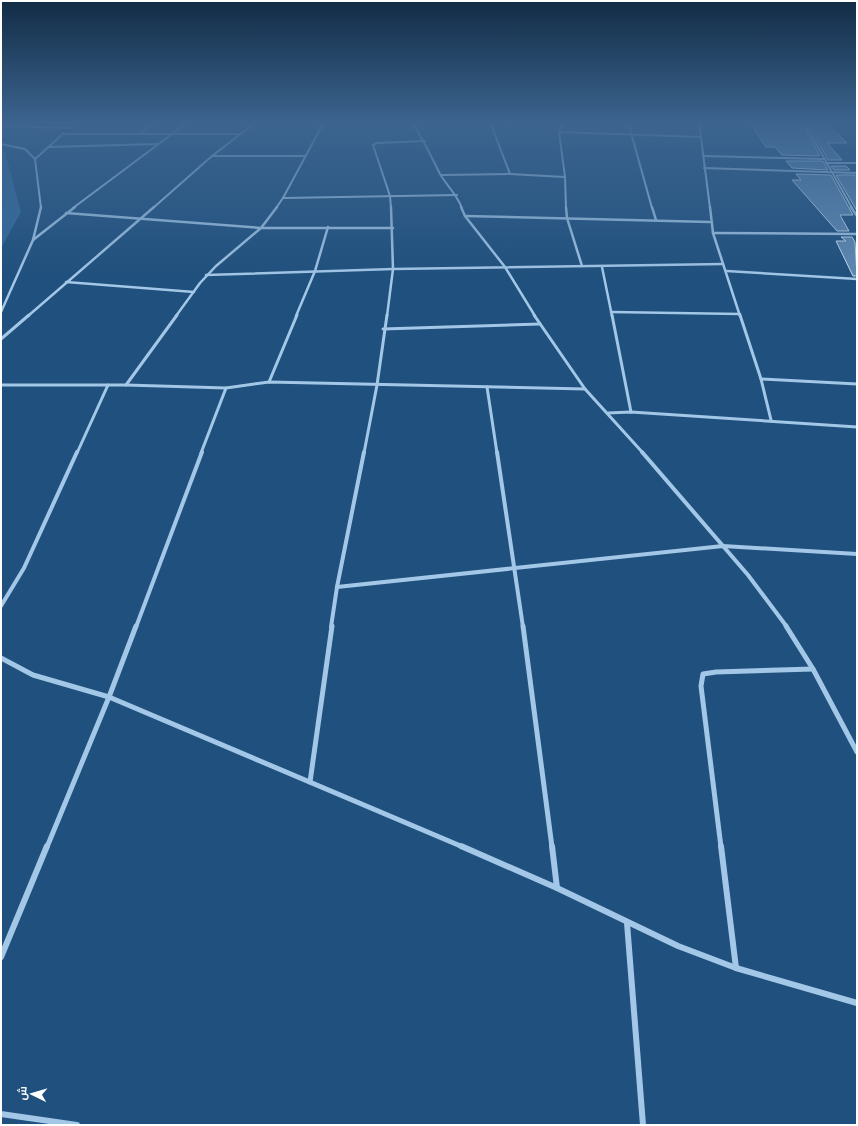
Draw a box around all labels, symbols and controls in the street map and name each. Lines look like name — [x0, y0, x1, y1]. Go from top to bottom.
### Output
north arrow — [12, 1074, 52, 1114]
text: ش — [15, 1086, 30, 1101]

